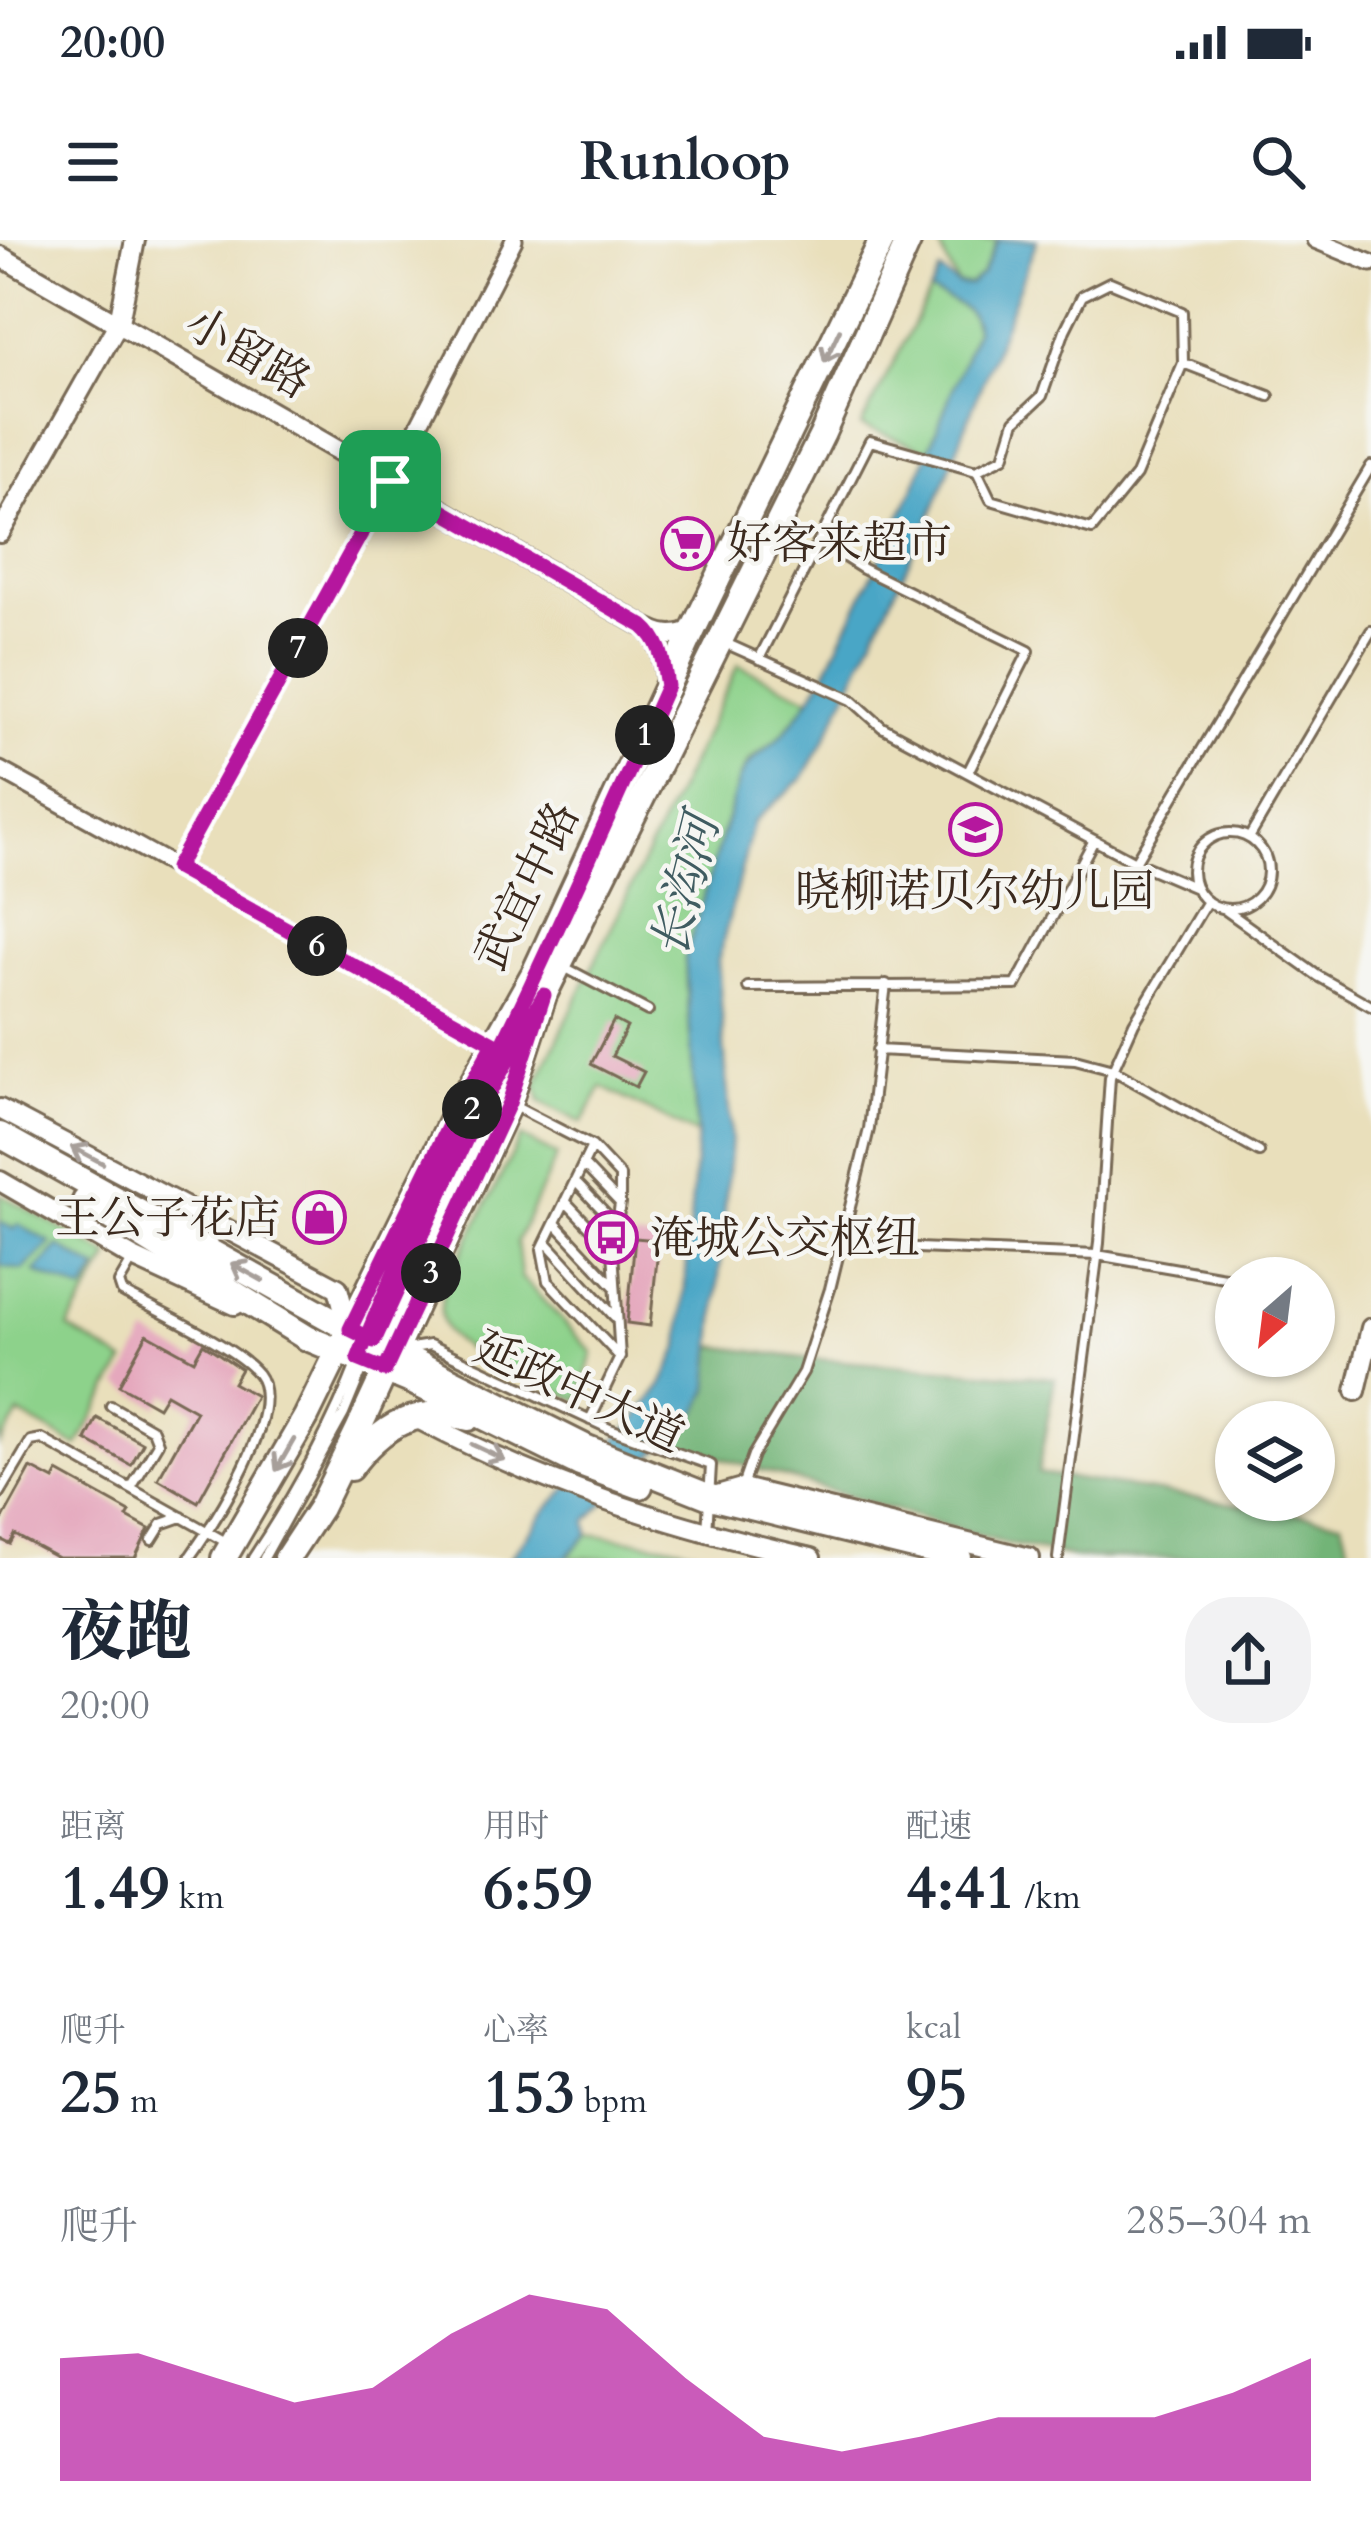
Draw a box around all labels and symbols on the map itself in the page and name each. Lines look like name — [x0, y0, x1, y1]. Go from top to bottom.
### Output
street label: 小留路 — [174, 293, 322, 413]
one-way arrow — [820, 327, 842, 363]
pin — [339, 430, 441, 532]
place label: 好客来超市 — [727, 513, 952, 574]
supermarket icon: 好客来超市 — [660, 515, 716, 571]
pin: 7 — [268, 618, 328, 678]
pin: 1 — [615, 705, 675, 765]
street label: 武宜中路 — [460, 792, 594, 980]
water label: 长沟河 — [637, 801, 737, 964]
school or university icon: 晓柳诺贝尔幼儿园 — [947, 802, 1003, 858]
place label: 晓柳诺贝尔幼儿园 — [795, 861, 1155, 922]
pin: 6 — [287, 916, 347, 976]
pin: 2 — [442, 1079, 502, 1139]
one-way arrow — [70, 1143, 105, 1166]
place label: 王公子花店 — [55, 1188, 280, 1249]
shop icon: 王公子花店 — [291, 1190, 347, 1246]
place label: 淹城公交枢纽 — [650, 1208, 920, 1269]
bus stop icon: 淹城公交枢纽 — [583, 1210, 639, 1266]
pin: 3 — [401, 1243, 461, 1303]
north arrow — [1215, 1257, 1335, 1377]
one-way arrow — [231, 1260, 266, 1284]
street label: 延政中大道 — [464, 1317, 694, 1467]
one-way arrow — [272, 1437, 296, 1472]
one-way arrow — [469, 1443, 505, 1465]

